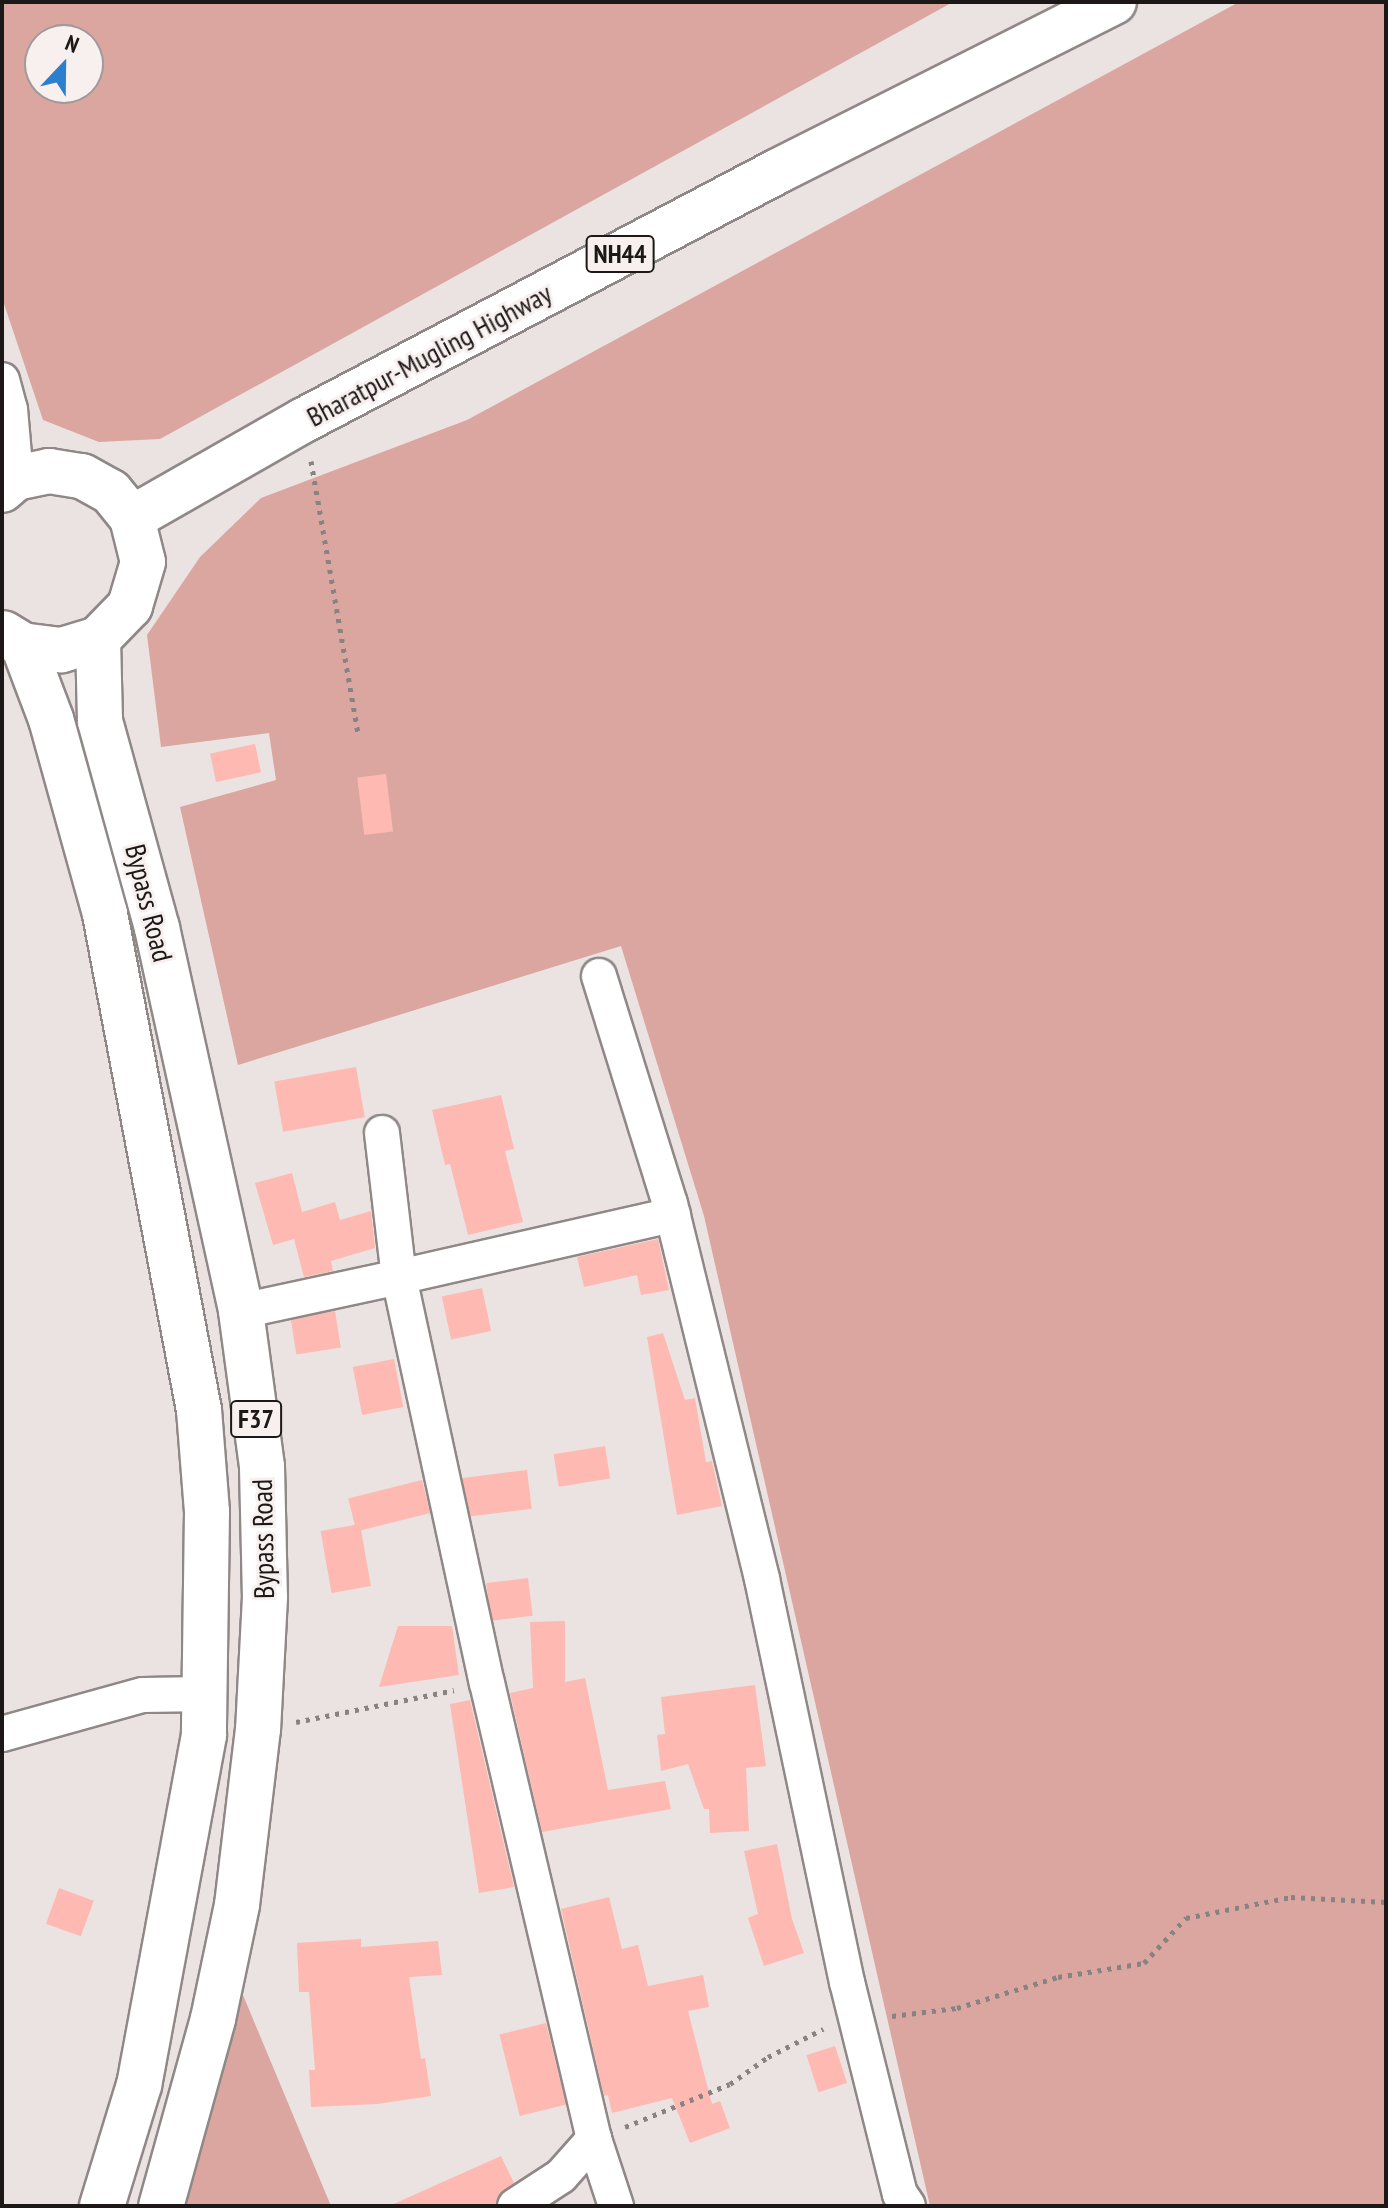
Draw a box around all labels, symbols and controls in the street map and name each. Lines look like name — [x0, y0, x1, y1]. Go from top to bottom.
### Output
north arrow — [24, 24, 104, 104]
text: N — [61, 28, 83, 59]
road number: NH44 — [584, 232, 656, 276]
street label: Bharatpur-Mugling Highway — [301, 276, 557, 434]
street label: Bypass Road — [118, 841, 180, 965]
road number: F37 — [230, 1397, 282, 1441]
street label: Bypass Road — [245, 1479, 281, 1599]

